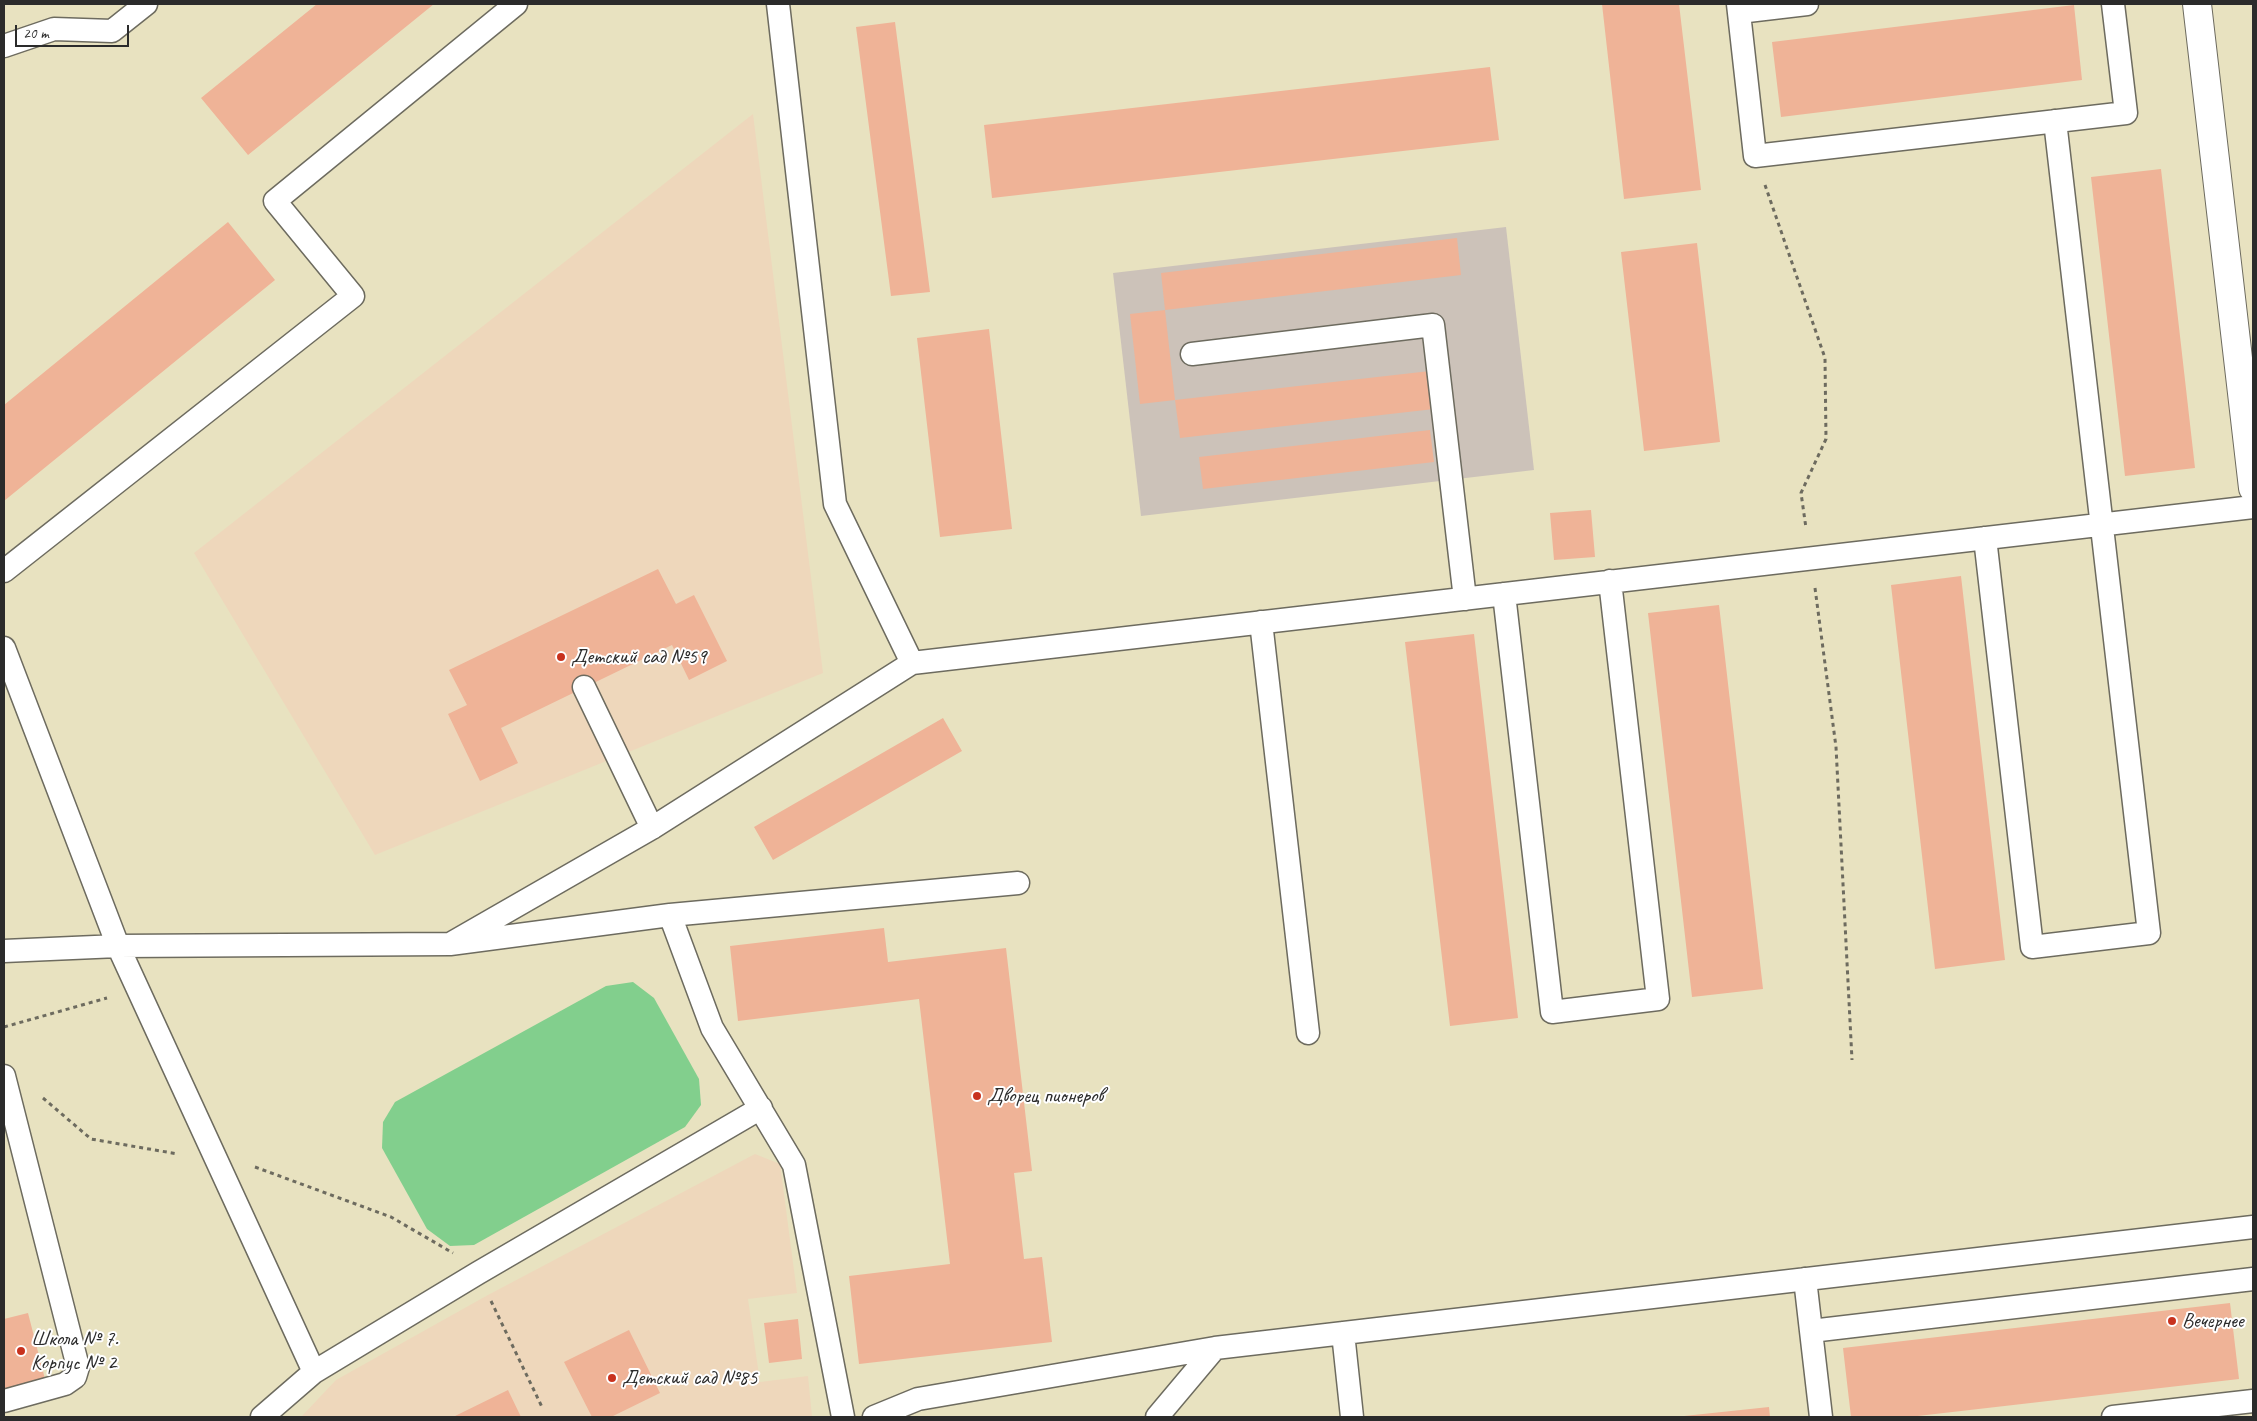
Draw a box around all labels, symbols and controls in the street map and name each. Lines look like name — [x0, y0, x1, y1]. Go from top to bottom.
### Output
scale bar — [18, 15, 131, 47]
text: 20 m — [23, 24, 49, 43]
place label: Детский сад №59 — [571, 644, 706, 670]
marker: Детский сад №59 — [555, 651, 567, 663]
place label: Дворец пионеров — [987, 1083, 1104, 1109]
marker: Дворец пионеров — [971, 1090, 983, 1102]
place label: Вечернее — [2182, 1308, 2244, 1334]
marker: Вечернее — [2166, 1315, 2178, 1327]
place label: Школа № 7. Корпус № 2 — [31, 1326, 118, 1376]
marker: Школа № 7. Корпус № 2 — [15, 1345, 27, 1357]
place label: Детский сад №85 — [622, 1365, 757, 1391]
marker: Детский сад №85 — [606, 1372, 618, 1384]

